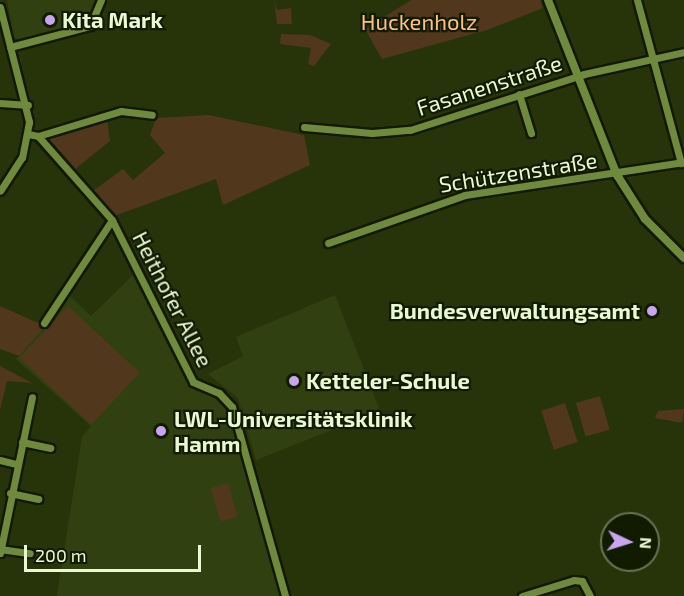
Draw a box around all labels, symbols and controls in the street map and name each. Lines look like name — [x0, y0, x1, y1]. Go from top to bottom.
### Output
place label: Kita Mark — [62, 7, 163, 33]
park label: Huckenholz — [361, 9, 477, 35]
marker: Kita Mark — [43, 13, 57, 27]
street label: Fasanenstraße — [413, 49, 565, 121]
street label: Schützenstraße — [437, 146, 599, 198]
street label: Heithofer Allee — [127, 226, 219, 372]
place label: Bundesverwaltungsamt — [390, 298, 640, 324]
marker: Bundesverwaltungsamt — [645, 304, 659, 318]
place label: Ketteler-Schule — [306, 368, 470, 394]
marker: Ketteler-Schule — [287, 374, 301, 388]
place label: LWL-Universitätsklinik Hamm — [174, 405, 412, 457]
marker: LWL-Universitätsklinik Hamm — [152, 422, 170, 440]
north arrow — [600, 512, 660, 572]
scale bar — [27, 533, 204, 571]
text: N — [637, 537, 656, 550]
text: 200 m — [35, 544, 87, 566]

